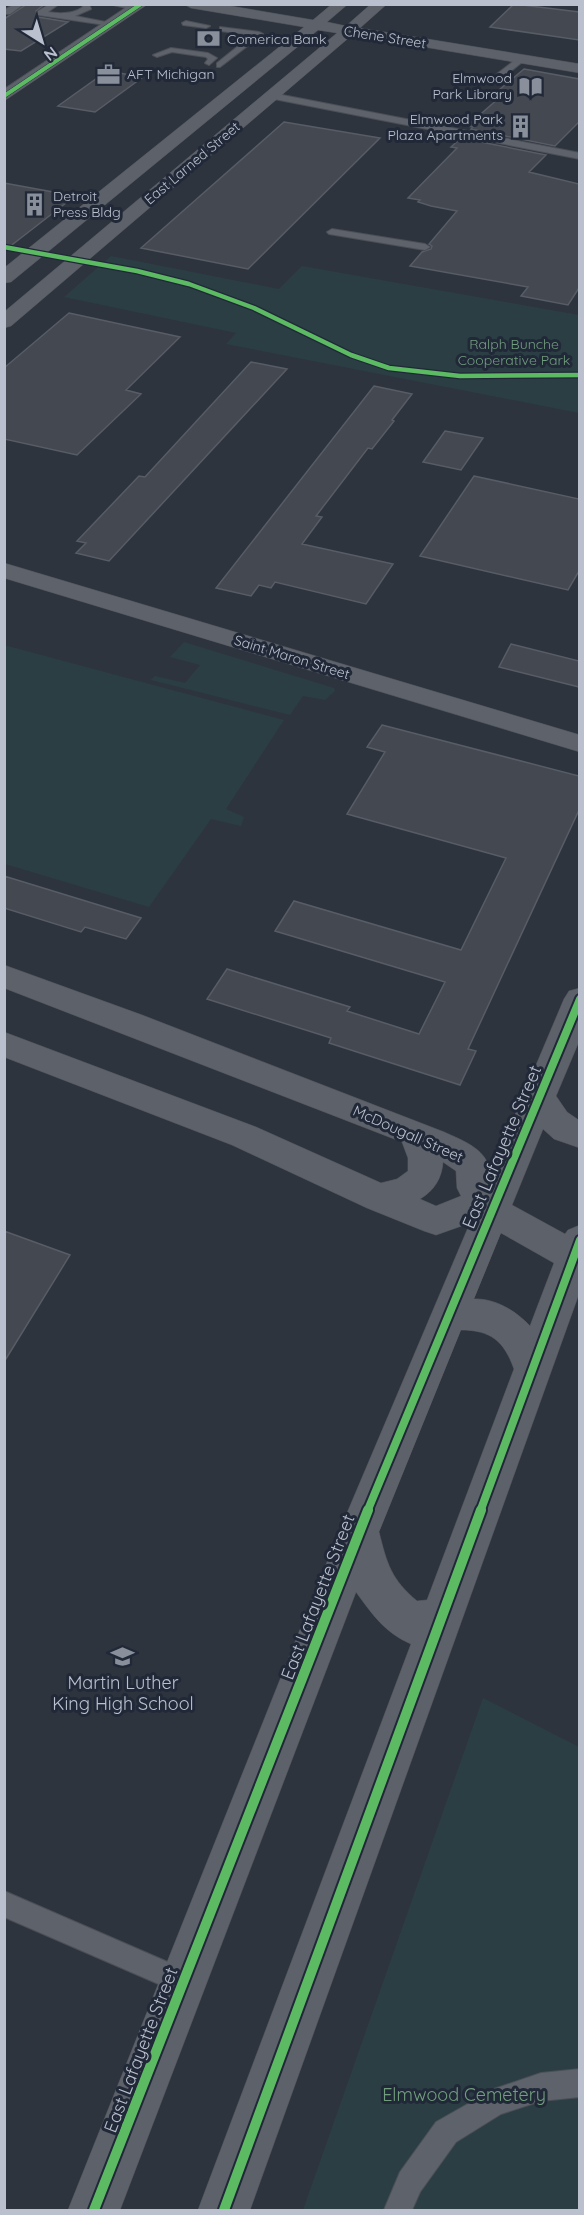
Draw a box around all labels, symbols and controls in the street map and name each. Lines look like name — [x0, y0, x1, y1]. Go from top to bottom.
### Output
north arrow — [12, 12, 72, 72]
street label: Chene Street — [343, 22, 428, 52]
bank icon: Comerica Bank — [196, 26, 222, 52]
place label: Comerica Bank — [227, 30, 326, 48]
text: N — [40, 42, 62, 66]
office icon: AFT Michigan — [96, 61, 122, 87]
place label: AFT Michigan — [127, 65, 215, 83]
place label: Elmwood Park Library — [433, 69, 512, 103]
library icon: Elmwood Park Library — [517, 73, 543, 99]
place label: Elmwood Park Plaza Apartments — [387, 110, 503, 144]
building icon: Elmwood Park Plaza Apartments — [508, 114, 534, 140]
street label: East Larned Street — [140, 118, 244, 208]
place label: Detroit Press Bldg — [53, 187, 121, 221]
building icon: Detroit Press Bldg — [22, 191, 48, 217]
park label: Ralph Bunche Cooperative Park — [458, 335, 570, 369]
street label: Saint Maron Street — [232, 631, 352, 683]
street label: East Lafayette Street — [457, 1062, 546, 1232]
street label: McDougall Street — [350, 1101, 466, 1166]
street label: East Lafayette Street — [275, 1511, 360, 1683]
school or university icon: Martin Luther King High School — [110, 1644, 136, 1670]
place label: Martin Luther King High School — [52, 1671, 194, 1715]
street label: East Lafayette Street — [98, 1964, 183, 2136]
park label: Elmwood Cemetery — [382, 2083, 546, 2106]

